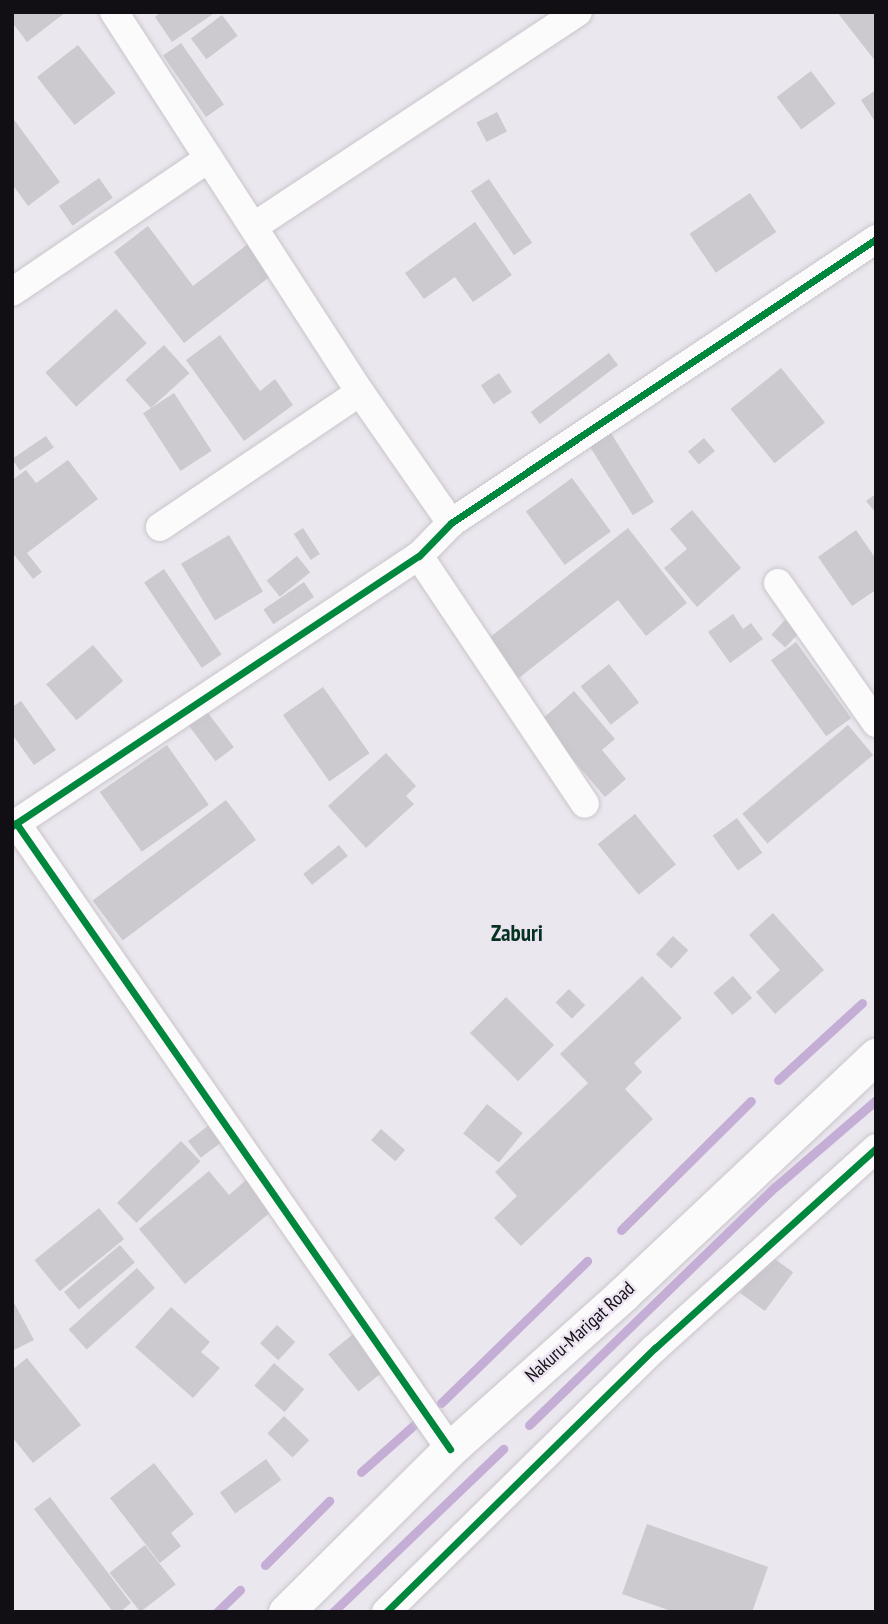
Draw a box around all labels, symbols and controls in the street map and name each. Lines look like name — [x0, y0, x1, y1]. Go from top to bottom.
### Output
district label: Zaburi — [491, 919, 543, 947]
street label: Nakuru-Marigat Road — [521, 1277, 639, 1387]

